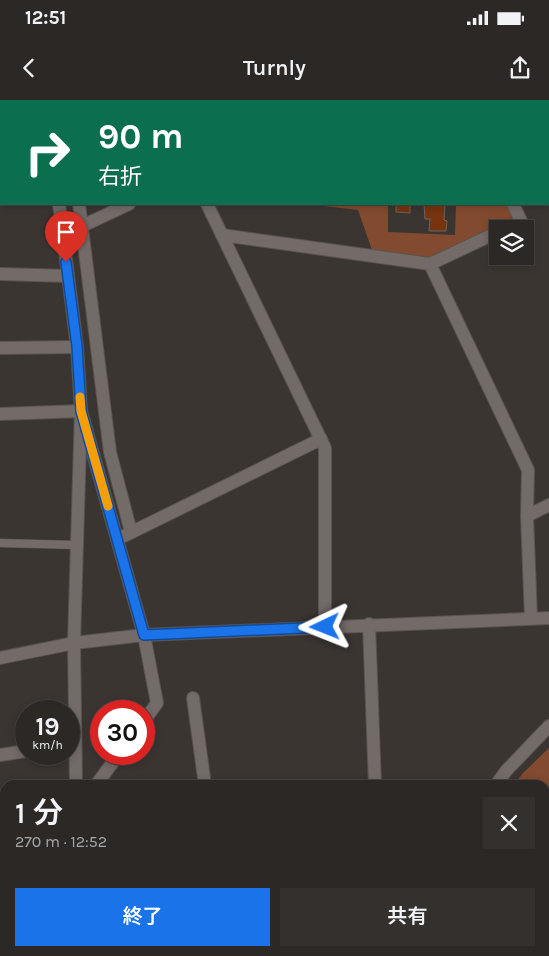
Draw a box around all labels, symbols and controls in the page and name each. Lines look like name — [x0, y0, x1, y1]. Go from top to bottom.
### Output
text: 12:51 — [25, 7, 66, 29]
icon: back — [15, 54, 43, 82]
icon: share — [506, 54, 534, 82]
text: Turnly — [243, 55, 306, 81]
text: 90 m — [98, 116, 184, 157]
icon: right — [15, 120, 80, 185]
text: 右折 — [98, 164, 142, 190]
pin — [45, 211, 87, 262]
icon: arrive — [52, 218, 80, 246]
map controls — [489, 220, 534, 265]
button: layers — [489, 220, 534, 265]
position arrow — [298, 600, 350, 652]
speed limit sign: 30 — [90, 700, 155, 765]
text: 19 — [35, 712, 60, 741]
text: km/h — [32, 738, 63, 752]
text: 1 分 — [15, 795, 63, 831]
button: close — [483, 797, 535, 849]
text: 270 m · 12:52 — [15, 832, 107, 851]
button: 終了 — [15, 888, 270, 946]
button: 共有 — [280, 888, 535, 946]

